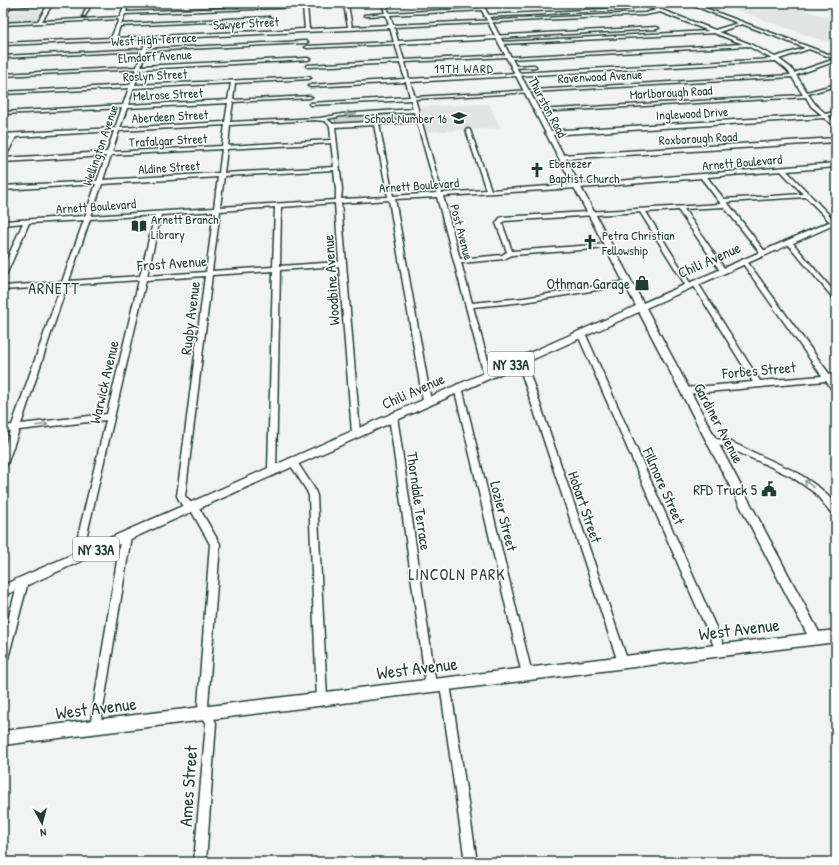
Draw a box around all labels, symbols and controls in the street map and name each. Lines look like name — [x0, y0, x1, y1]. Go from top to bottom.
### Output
street label: Sawyer Street — [213, 12, 280, 34]
street label: West High Terrace — [111, 28, 197, 50]
street label: Elmdorf Avenue — [118, 45, 192, 67]
district label: 19TH WARD — [434, 59, 494, 77]
street label: Roslyn Street — [122, 64, 188, 86]
street label: Ravenwood Avenue — [557, 65, 643, 87]
street label: Thurston Road — [524, 73, 572, 141]
street label: Marlborough Road — [629, 81, 713, 103]
street label: Melrose Street — [133, 83, 204, 105]
street label: Wellington Avenue — [78, 102, 122, 188]
street label: Inglewood Drive — [655, 102, 729, 124]
street label: Aberdeen Street — [131, 105, 209, 127]
place label: School Number 16 — [364, 109, 447, 127]
school or university icon: School Number 16 — [450, 109, 468, 127]
one-way arrow — [344, 111, 357, 118]
street label: Roxborough Road — [658, 127, 738, 149]
street label: Trafalgar Street — [128, 129, 208, 151]
street label: Arnett Boulevard — [701, 150, 783, 174]
place label: Ebenezer Baptist Church — [549, 154, 620, 187]
street label: Aldine Street — [137, 156, 201, 178]
church icon: Ebenezer Baptist Church — [528, 161, 546, 179]
street label: Arnett Boulevard — [378, 173, 460, 197]
street label: Arnett Boulevard — [55, 194, 137, 218]
street label: Post Avenue — [446, 202, 478, 262]
place label: Arnett Branch Library — [151, 210, 219, 243]
library icon: Arnett Branch Library — [130, 217, 148, 235]
place label: Petra Christian Fellowship — [601, 226, 675, 259]
church icon: Petra Christian Fellowship — [581, 233, 599, 251]
street label: Woodbine Avenue — [317, 234, 345, 326]
street label: Chili Avenue — [674, 237, 744, 283]
street label: Frost Avenue — [135, 250, 208, 276]
place label: Othman Garage — [547, 273, 630, 294]
shop icon: Othman Garage — [633, 274, 651, 292]
district label: ARNETT — [28, 277, 80, 299]
street label: Rugby Avenue — [175, 280, 205, 356]
street label: Warwick Avenue — [84, 338, 124, 426]
road number: NY 33A — [488, 352, 534, 376]
street label: Forbes Street — [720, 356, 797, 384]
street label: Chili Avenue — [378, 368, 448, 414]
street label: Gardiner Avenue — [689, 379, 749, 467]
one-way arrow — [35, 421, 48, 429]
street label: Fillmore Street — [637, 443, 691, 528]
street label: Thorndale Terrace — [402, 450, 436, 552]
street label: Hobart Street — [563, 468, 607, 546]
street label: Lozier Street — [485, 479, 523, 554]
place label: RFD Truck 5 — [693, 479, 758, 500]
public building icon: RFD Truck 5 — [760, 480, 778, 498]
one-way arrow — [803, 480, 814, 489]
road number: NY 33A — [73, 537, 119, 561]
district label: LINCOLN PARK — [408, 563, 506, 585]
street label: West Avenue — [697, 612, 781, 646]
street label: West Avenue — [375, 651, 459, 685]
street label: West Avenue — [54, 691, 138, 725]
street label: Ames Street — [173, 744, 203, 827]
north arrow — [22, 803, 62, 843]
text: N — [39, 826, 47, 840]

